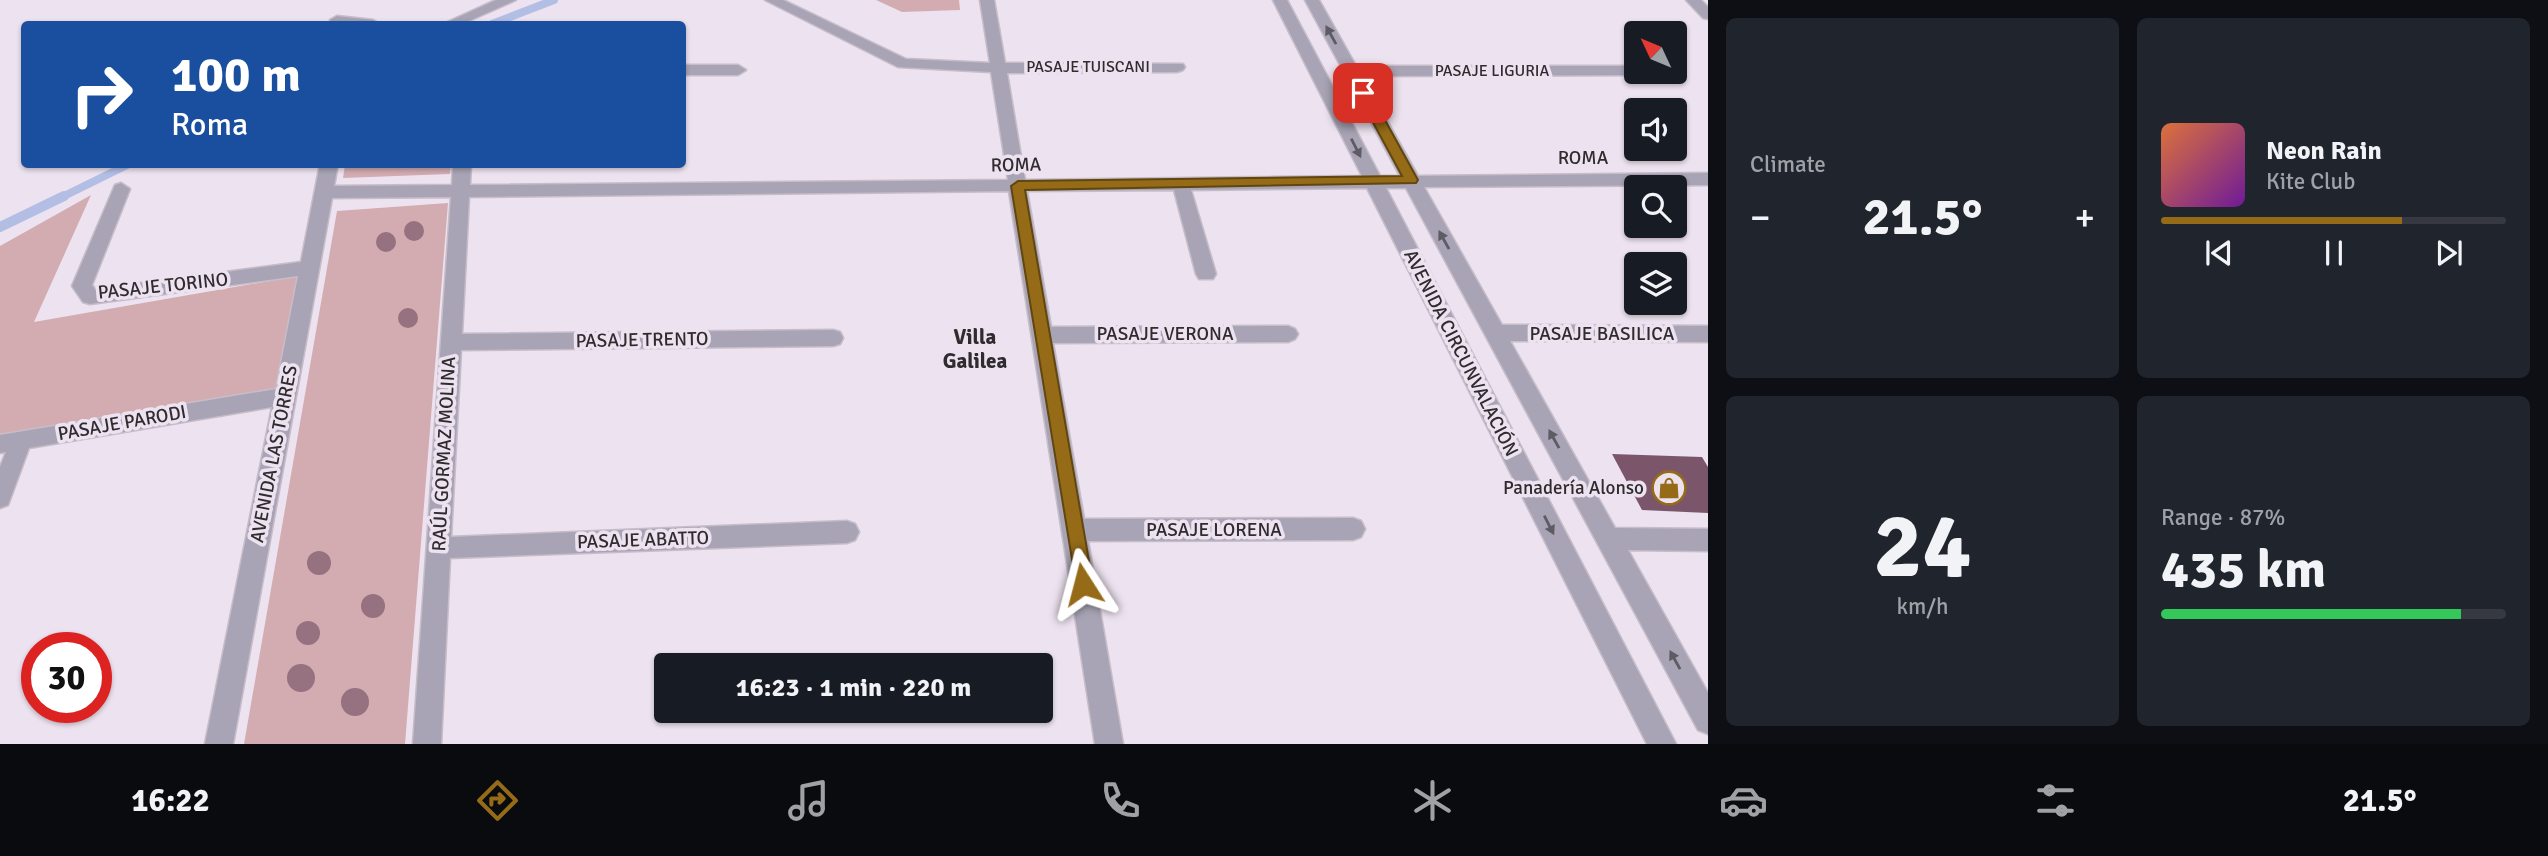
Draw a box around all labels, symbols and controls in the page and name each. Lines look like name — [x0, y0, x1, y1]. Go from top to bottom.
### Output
north arrow — [1624, 21, 1687, 84]
map controls — [1624, 21, 1687, 315]
one-way arrow — [1325, 25, 1337, 44]
text: 100 m — [171, 45, 301, 105]
icon: right — [56, 49, 147, 140]
street label: PASAJE TUISCANI — [1026, 57, 1150, 77]
street label: PASAJE LIGURIA — [1435, 61, 1550, 81]
pin — [1333, 63, 1393, 123]
icon: arrive — [1344, 74, 1382, 112]
button: sound — [1624, 98, 1687, 161]
text: Roma — [171, 105, 248, 144]
text: Neon Rain — [2266, 135, 2382, 167]
one-way arrow — [1350, 138, 1361, 158]
street label: ROMA — [1558, 146, 1609, 170]
text: Climate — [1750, 150, 1826, 179]
street label: ROMA — [990, 153, 1042, 177]
text: Kite Club — [2266, 167, 2355, 196]
button: search — [1624, 175, 1687, 238]
text: 21.5° — [1863, 185, 1982, 249]
text: − — [1750, 194, 1771, 241]
text: + — [2074, 194, 2095, 241]
one-way arrow — [1438, 230, 1450, 250]
icon: previous — [2200, 234, 2238, 272]
icon: pause — [2315, 234, 2353, 272]
icon: next — [2430, 234, 2468, 272]
street label: AVENIDA CIRCUNVALACIÓN — [1398, 246, 1524, 460]
button: layers — [1624, 252, 1687, 315]
street label: PASAJE TORINO — [97, 267, 229, 305]
street label: PASAJE VERONA — [1096, 322, 1234, 346]
street label: PASAJE BASILICA — [1530, 322, 1675, 346]
district label: Villa Galilea — [943, 324, 1008, 374]
street label: PASAJE TRENTO — [575, 327, 709, 353]
street label: RAÚL GORMAZ MOLINA — [427, 356, 461, 552]
street label: AVENIDA LAS TORRES — [245, 363, 303, 545]
street label: PASAJE PARODI — [56, 400, 188, 446]
one-way arrow — [1548, 430, 1560, 449]
shop icon: Panadería Alonso — [1650, 469, 1688, 507]
place label: Panadería Alonso — [1503, 476, 1644, 500]
text: 24 — [1873, 490, 1972, 603]
text: Range · 87% — [2161, 503, 2285, 532]
one-way arrow — [1544, 515, 1555, 535]
street label: PASAJE LORENA — [1146, 518, 1282, 542]
street label: PASAJE ABATTO — [577, 526, 709, 554]
text: 435 km — [2161, 538, 2326, 602]
position arrow — [1046, 547, 1120, 621]
text: km/h — [1896, 592, 1949, 621]
speed limit sign: 30 — [21, 632, 112, 723]
one-way arrow — [1669, 650, 1681, 670]
text: 16:23 · 1 min · 220 m — [736, 672, 971, 704]
icon: directions — [473, 776, 522, 825]
icon: music — [784, 776, 833, 825]
icon: phone — [1096, 776, 1145, 825]
icon: climate — [1408, 776, 1457, 825]
icon: car — [1719, 776, 1768, 825]
icon: filters — [2031, 776, 2080, 825]
text: 16:22 — [131, 781, 210, 820]
text: 21.5° — [2343, 781, 2417, 820]

